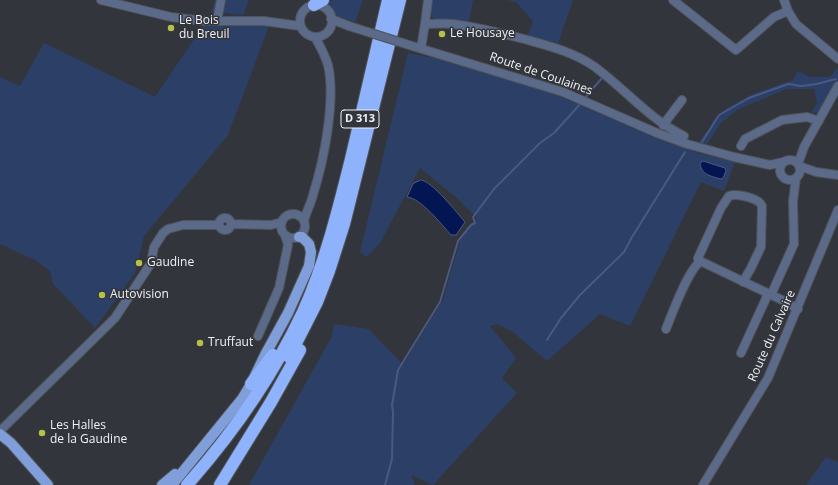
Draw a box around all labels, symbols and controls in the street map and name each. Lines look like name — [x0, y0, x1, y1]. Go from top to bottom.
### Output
place label: Le Bois du Breuil — [179, 14, 230, 42]
marker: Le Bois du Breuil — [166, 23, 176, 33]
place label: Le Housaye — [450, 27, 515, 41]
marker: Le Housaye — [437, 29, 447, 39]
street label: Route de Coulaines — [488, 50, 594, 98]
road number: D 313 — [341, 110, 379, 128]
place label: Gaudine — [147, 256, 194, 270]
marker: Gaudine — [134, 258, 144, 268]
place label: Autovision — [110, 288, 169, 302]
street label: Route du Calvaire — [745, 288, 799, 384]
marker: Autovision — [97, 290, 107, 300]
place label: Truffaut — [208, 336, 253, 350]
marker: Truffaut — [195, 338, 205, 348]
place label: Les Halles de la Gaudine — [50, 419, 127, 447]
marker: Les Halles de la Gaudine — [37, 428, 47, 438]

